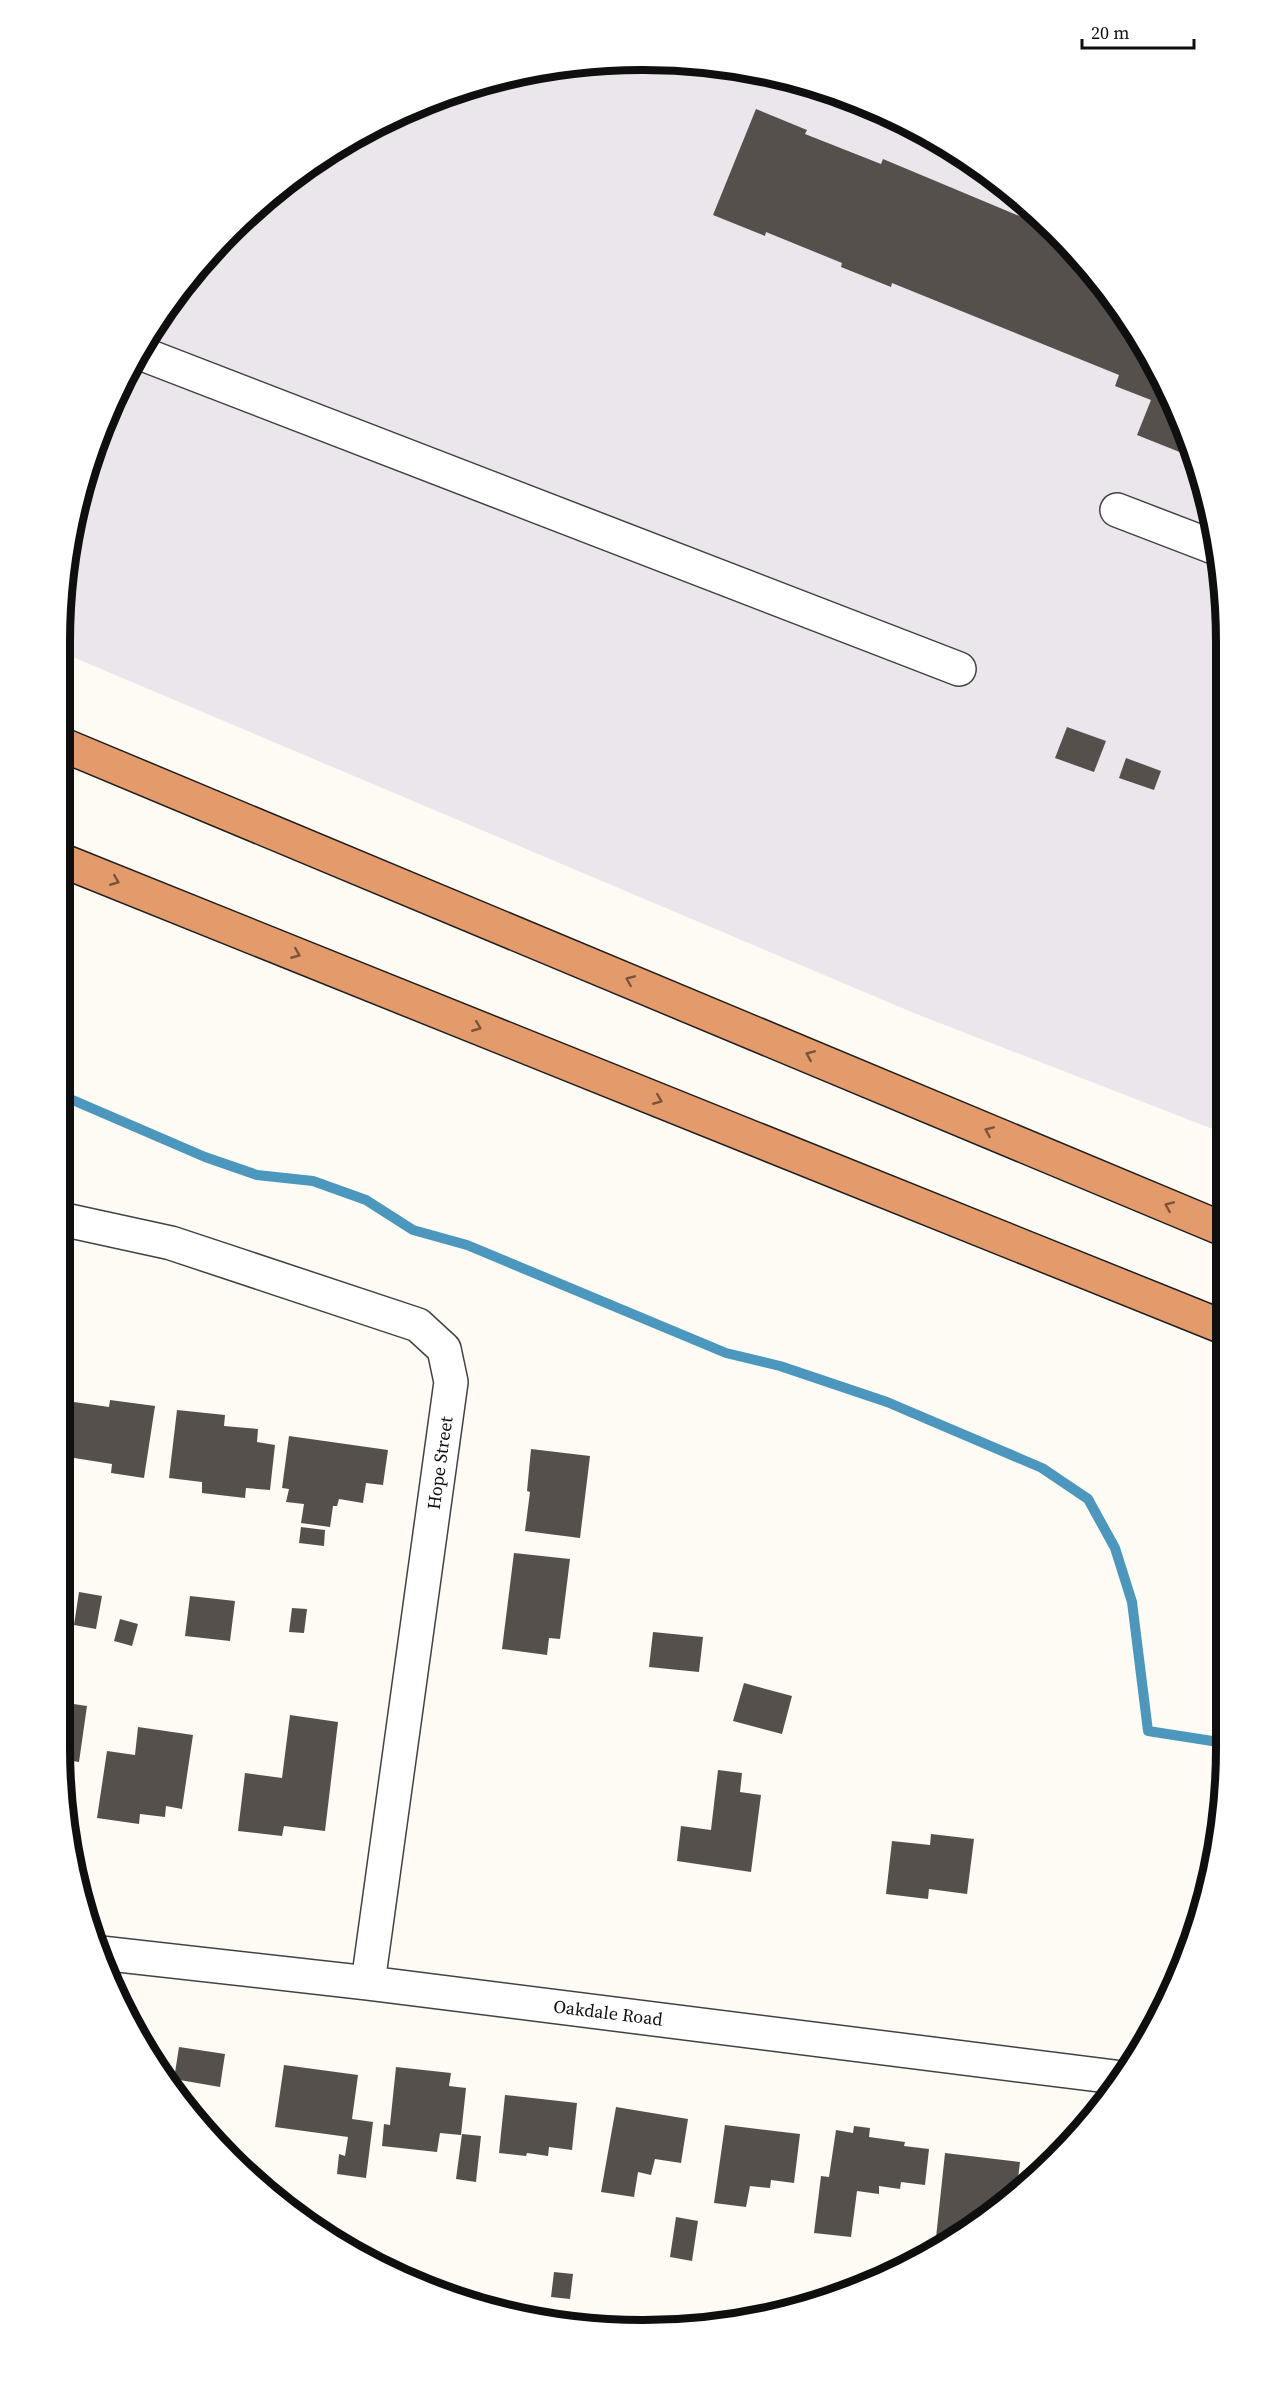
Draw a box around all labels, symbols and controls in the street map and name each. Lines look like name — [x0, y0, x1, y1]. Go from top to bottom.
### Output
scale bar — [1082, 12, 1194, 50]
text: 20 m — [1091, 20, 1129, 45]
one-way arrow — [109, 874, 120, 887]
one-way arrow — [290, 947, 301, 959]
one-way arrow — [625, 975, 636, 987]
one-way arrow — [471, 1020, 482, 1032]
one-way arrow — [805, 1050, 816, 1062]
one-way arrow — [652, 1093, 663, 1105]
one-way arrow — [985, 1126, 996, 1138]
one-way arrow — [1164, 1201, 1175, 1213]
street label: Hope Street — [421, 1415, 458, 1511]
street label: Oakdale Road — [552, 1993, 664, 2032]

